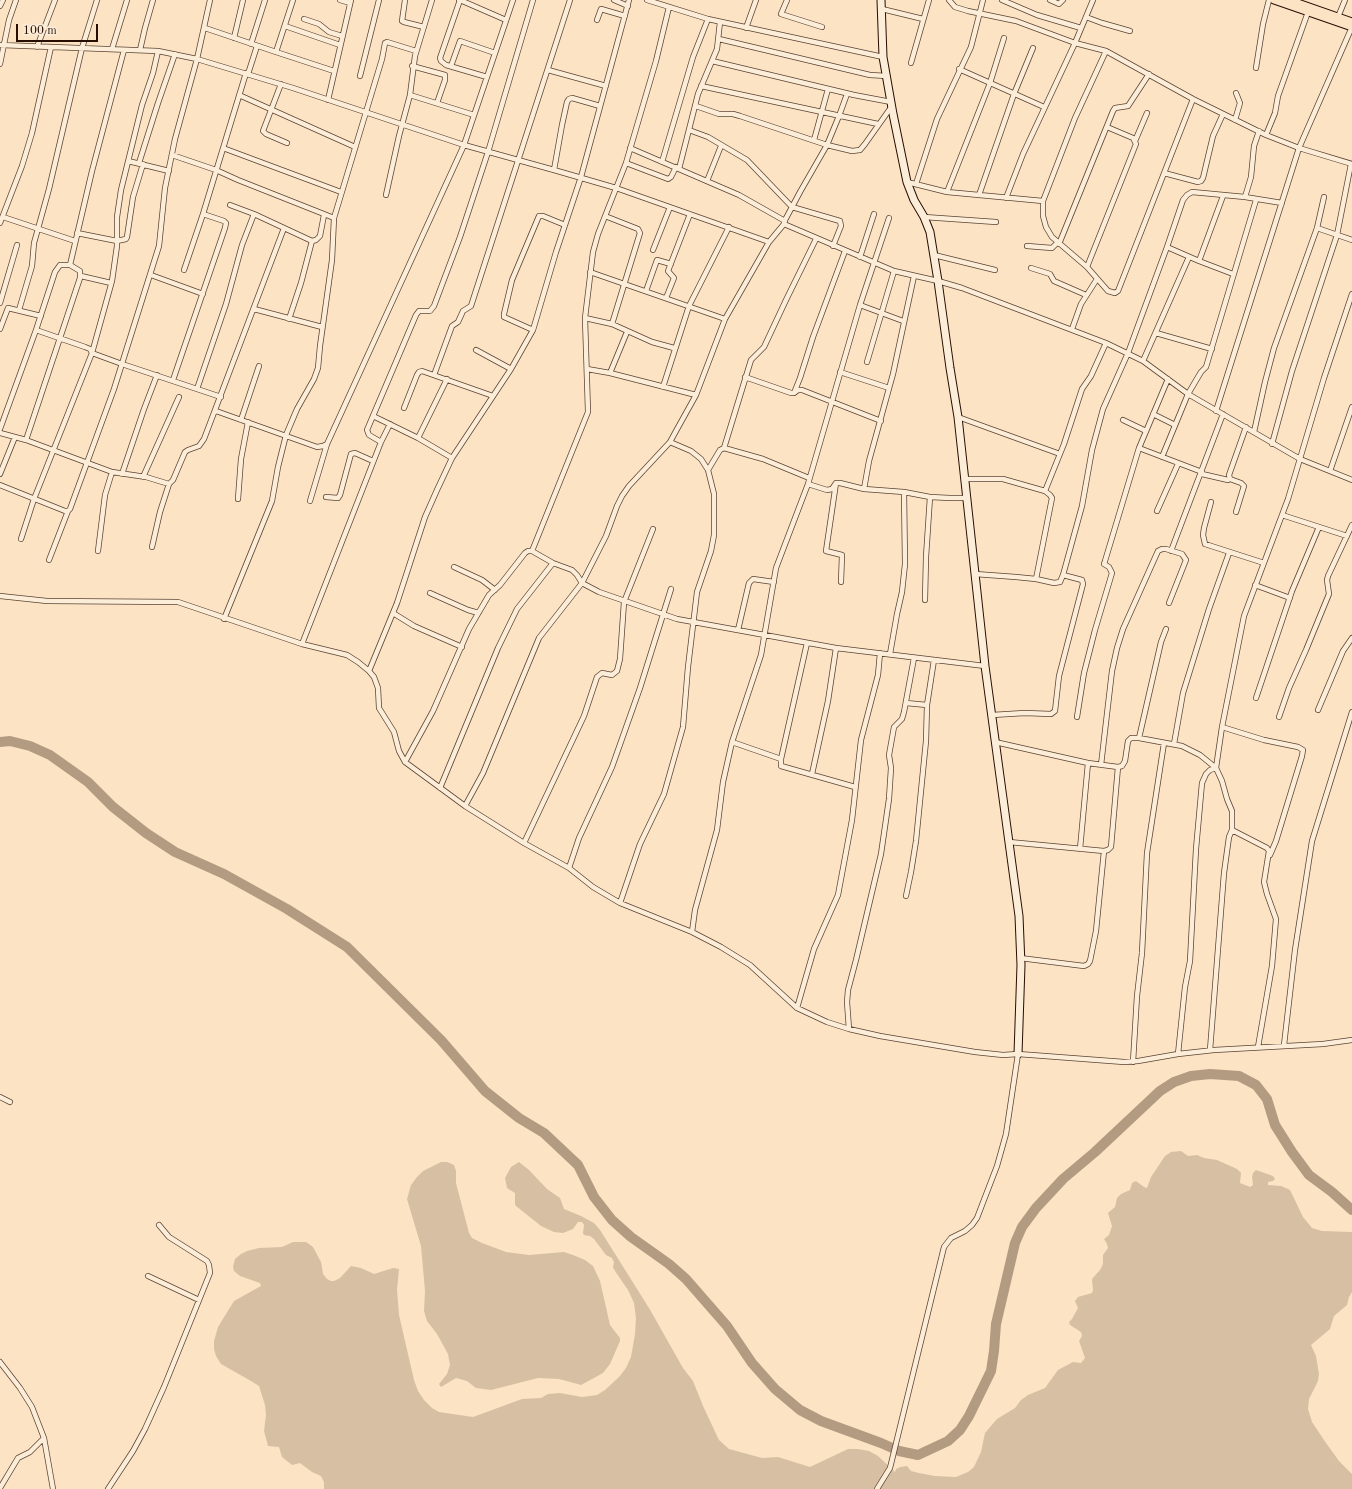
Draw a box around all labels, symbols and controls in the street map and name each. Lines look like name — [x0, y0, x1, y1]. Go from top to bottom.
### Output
scale bar — [18, 16, 100, 42]
text: 100 m — [23, 25, 57, 37]

